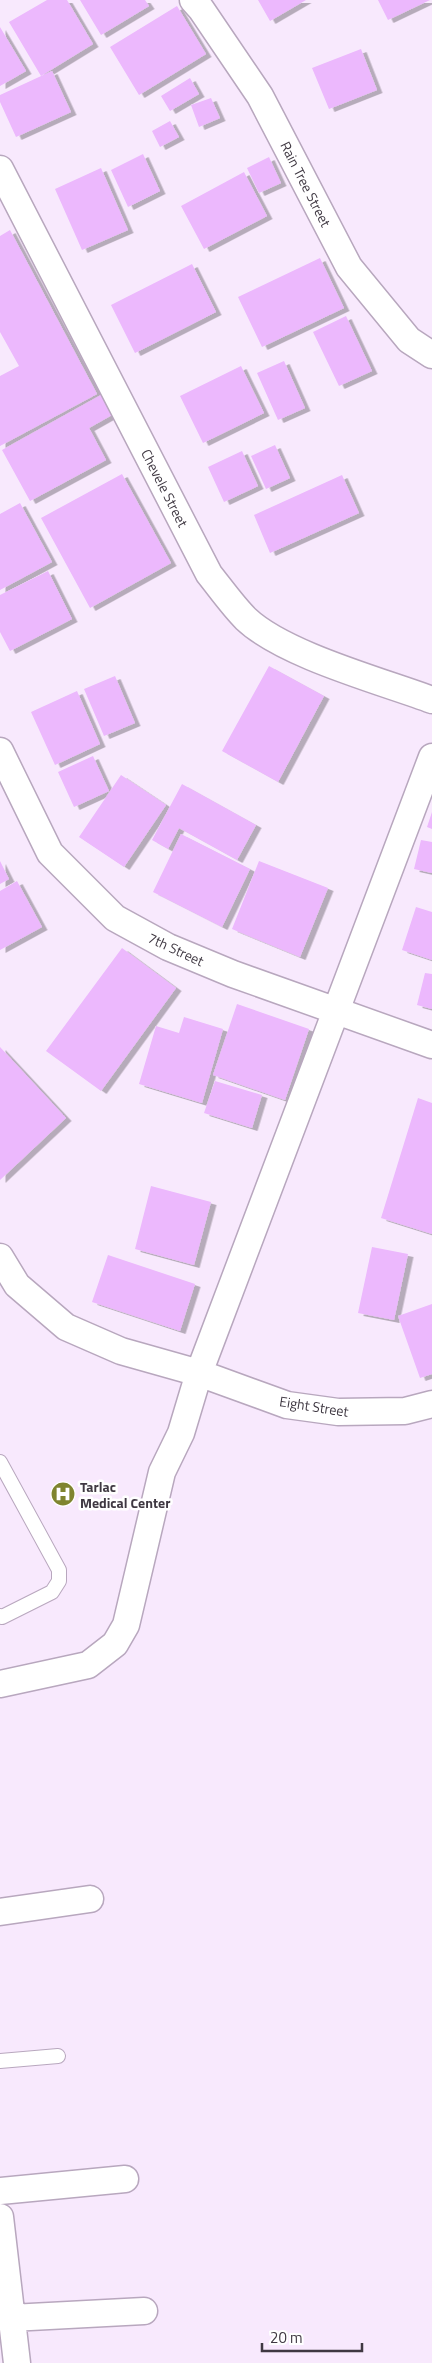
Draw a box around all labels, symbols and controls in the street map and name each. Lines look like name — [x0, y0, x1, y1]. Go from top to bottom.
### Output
street label: Rain Tree Street — [275, 138, 337, 230]
street label: Chevele Street — [136, 445, 194, 531]
street label: 7th Street — [145, 927, 207, 971]
street label: Eight Street — [278, 1390, 350, 1422]
place label: Tarlac Medical Center — [80, 1476, 170, 1513]
hospital icon: Tarlac Medical Center — [50, 1481, 76, 1507]
scale bar — [262, 2320, 362, 2352]
text: 20 m — [270, 2326, 303, 2349]

